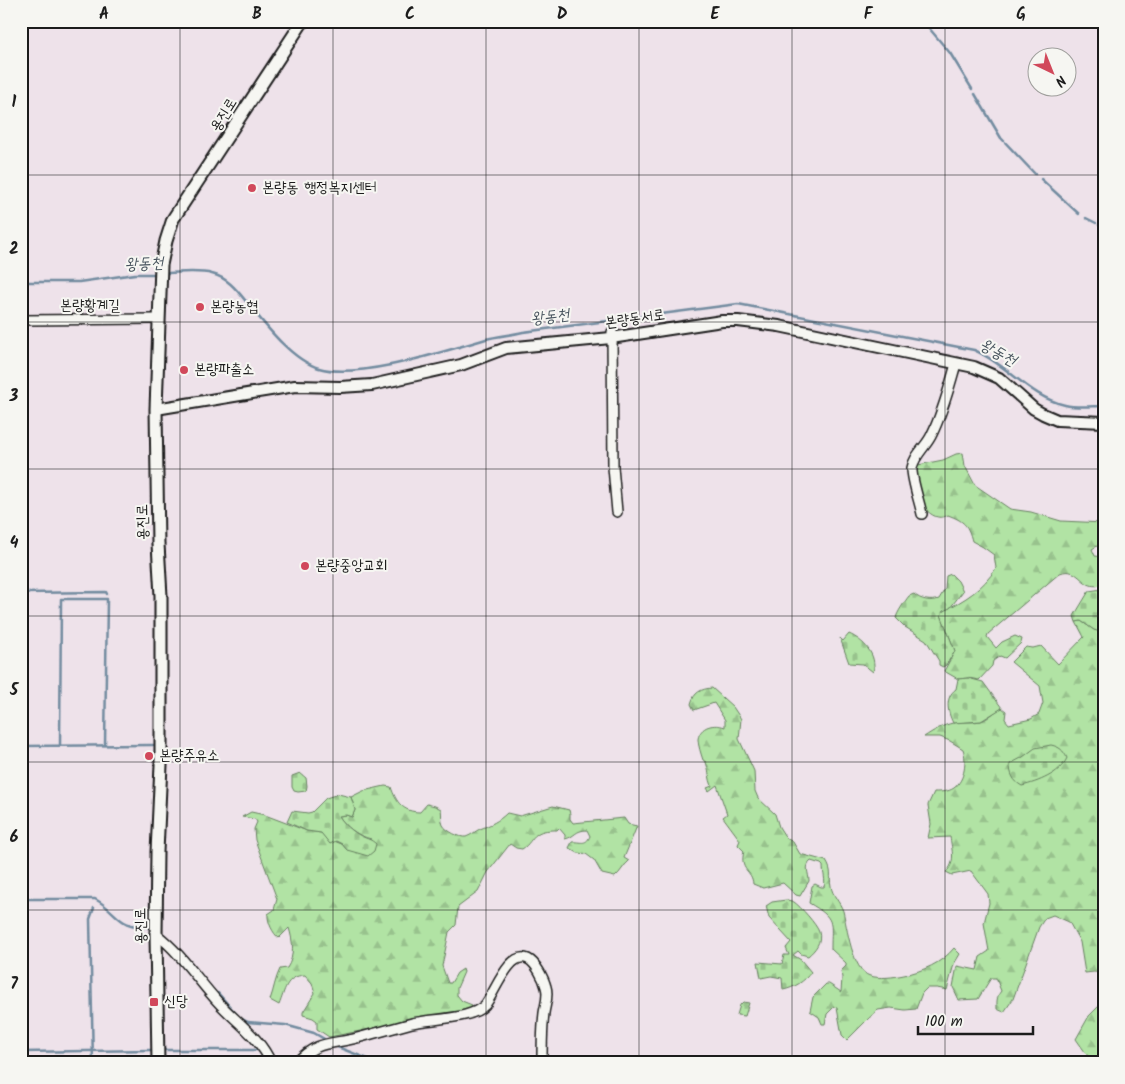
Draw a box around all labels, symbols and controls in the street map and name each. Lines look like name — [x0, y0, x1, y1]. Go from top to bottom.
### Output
text: A — [99, 2, 109, 27]
text: B — [252, 2, 262, 27]
text: C — [405, 2, 415, 27]
text: D — [557, 2, 568, 27]
text: E — [711, 2, 721, 27]
text: F — [864, 2, 874, 27]
text: G — [1016, 2, 1026, 27]
north arrow — [1028, 48, 1078, 98]
text: N — [1049, 70, 1071, 92]
text: 1 — [12, 90, 17, 115]
street label: 용진로 — [204, 93, 244, 137]
place label: 본량동 행정복지센터 — [262, 176, 377, 200]
marker: 본량동 행정복지센터 — [246, 182, 258, 194]
text: 2 — [9, 237, 19, 262]
water label: 왕동천 — [124, 250, 166, 277]
street label: 본량황계길 — [60, 294, 120, 318]
place label: 본량농협 — [210, 295, 258, 319]
marker: 본량농협 — [194, 301, 206, 313]
water label: 왕동천 — [529, 302, 573, 332]
street label: 본량동서로 — [603, 303, 667, 335]
water label: 왕동천 — [975, 333, 1023, 374]
place label: 본량파출소 — [194, 358, 254, 382]
marker: 본량파출소 — [178, 364, 190, 376]
text: 3 — [9, 384, 19, 409]
street label: 용진로 — [131, 504, 155, 540]
text: 4 — [10, 531, 19, 556]
place label: 본량중앙교회 — [315, 554, 387, 578]
marker: 본량중앙교회 — [299, 560, 311, 572]
text: 5 — [9, 678, 20, 703]
place label: 본량주유소 — [159, 744, 219, 768]
marker: 본량주유소 — [143, 750, 155, 762]
text: 6 — [10, 825, 19, 850]
street label: 용진로 — [129, 908, 153, 944]
text: 7 — [10, 972, 18, 997]
place label: 신당 — [164, 990, 188, 1014]
marker: 신당 — [148, 996, 160, 1008]
scale bar — [918, 1004, 1032, 1036]
text: 100 m — [925, 1010, 963, 1034]

